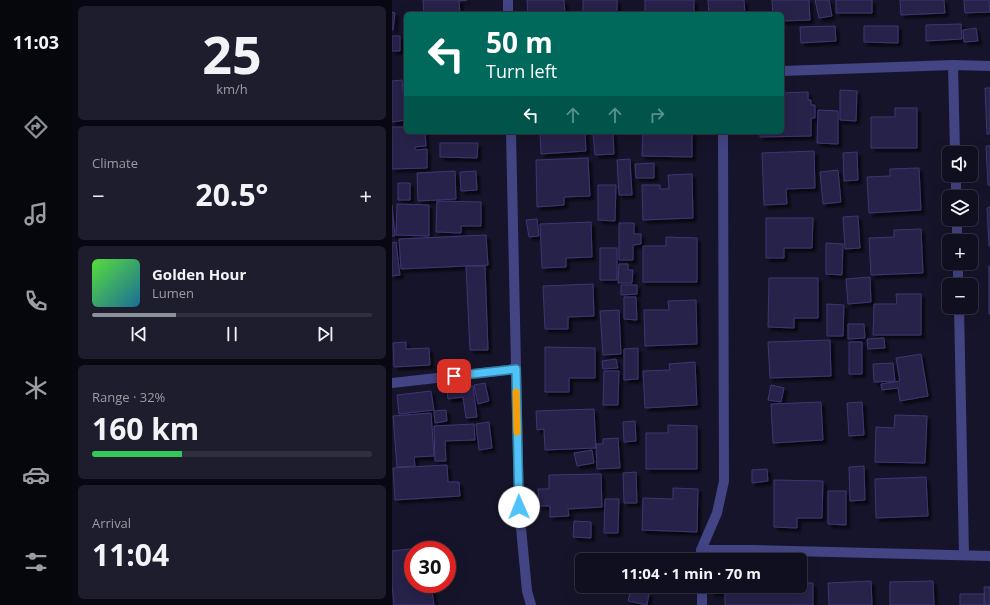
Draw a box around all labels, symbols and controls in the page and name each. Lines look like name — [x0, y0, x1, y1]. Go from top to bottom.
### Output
text: 25 — [202, 18, 262, 89]
text: 50 m — [486, 23, 553, 61]
icon: left — [420, 28, 472, 80]
text: 11:03 — [13, 30, 59, 54]
text: Turn left — [486, 59, 557, 83]
text: km/h — [216, 80, 248, 98]
icon: left — [520, 104, 542, 126]
icon: ahead — [562, 104, 584, 126]
icon: ahead — [604, 104, 626, 126]
icon: right — [646, 104, 668, 126]
icon: directions — [22, 113, 50, 141]
map controls — [942, 146, 978, 314]
button: sound — [942, 146, 978, 182]
text: Climate — [92, 154, 138, 172]
text: 20.5° — [196, 174, 268, 215]
text: − — [92, 180, 105, 210]
text: + — [359, 180, 372, 210]
button: layers — [942, 190, 978, 226]
icon: music — [22, 200, 50, 228]
button: + — [942, 234, 978, 270]
text: Golden Hour — [152, 264, 246, 284]
button: − — [942, 278, 978, 314]
text: Lumen — [152, 284, 194, 302]
icon: phone — [22, 287, 50, 315]
icon: previous — [128, 323, 150, 345]
icon: pause — [221, 323, 243, 345]
icon: next — [314, 323, 336, 345]
pin — [437, 359, 471, 393]
icon: arrive — [443, 365, 465, 387]
icon: climate — [22, 374, 50, 402]
text: Range · 32% — [92, 388, 165, 406]
text: 160 km — [92, 408, 199, 449]
icon: car — [22, 461, 50, 489]
position arrow — [498, 486, 540, 528]
text: Arrival — [92, 514, 131, 532]
text: 11:04 — [92, 534, 169, 575]
speed limit sign: 30 — [404, 541, 456, 593]
icon: filters — [22, 548, 50, 576]
text: 11:04 · 1 min · 70 m — [621, 563, 761, 583]

